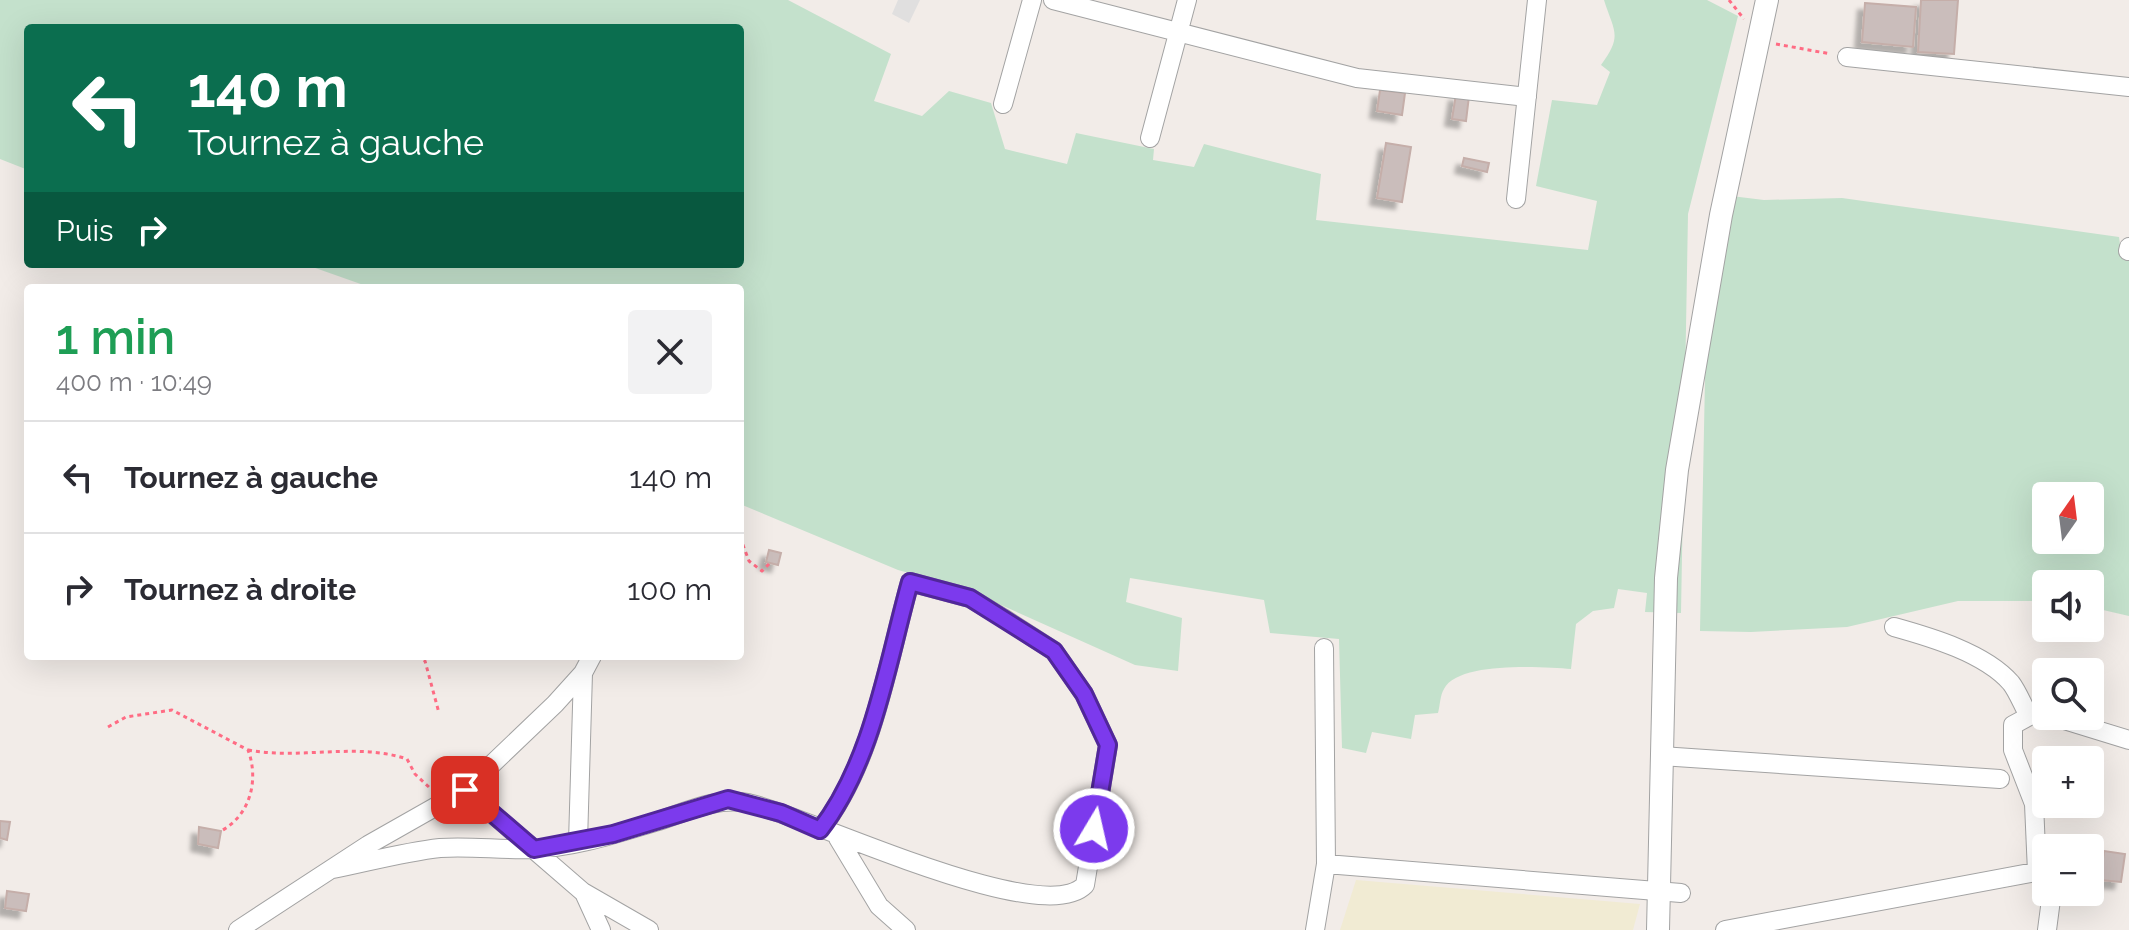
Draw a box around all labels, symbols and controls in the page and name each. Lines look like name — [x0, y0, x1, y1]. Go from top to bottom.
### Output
text: 140 m — [188, 54, 348, 120]
icon: left — [56, 56, 160, 160]
text: Tournez à gauche — [188, 121, 484, 163]
icon: right — [130, 208, 174, 252]
text: Puis — [56, 213, 114, 248]
text: 1 min — [56, 309, 175, 365]
button: close — [628, 310, 712, 394]
text: 400 m · 10:49 — [56, 367, 212, 397]
icon: left — [56, 455, 100, 499]
text: Tournez à gauche — [124, 460, 378, 495]
text: 140 m — [629, 460, 712, 495]
north arrow — [2032, 482, 2104, 554]
map controls — [2032, 482, 2104, 906]
icon: right — [56, 567, 100, 611]
button: sound — [2032, 570, 2104, 642]
text: Tournez à droite — [124, 572, 356, 607]
text: 100 m — [627, 572, 712, 607]
button: search — [2032, 658, 2104, 730]
button: + — [2032, 746, 2104, 818]
pin — [431, 756, 499, 824]
icon: arrive — [443, 768, 487, 812]
position arrow — [1052, 787, 1136, 871]
button: − — [2032, 834, 2104, 906]

